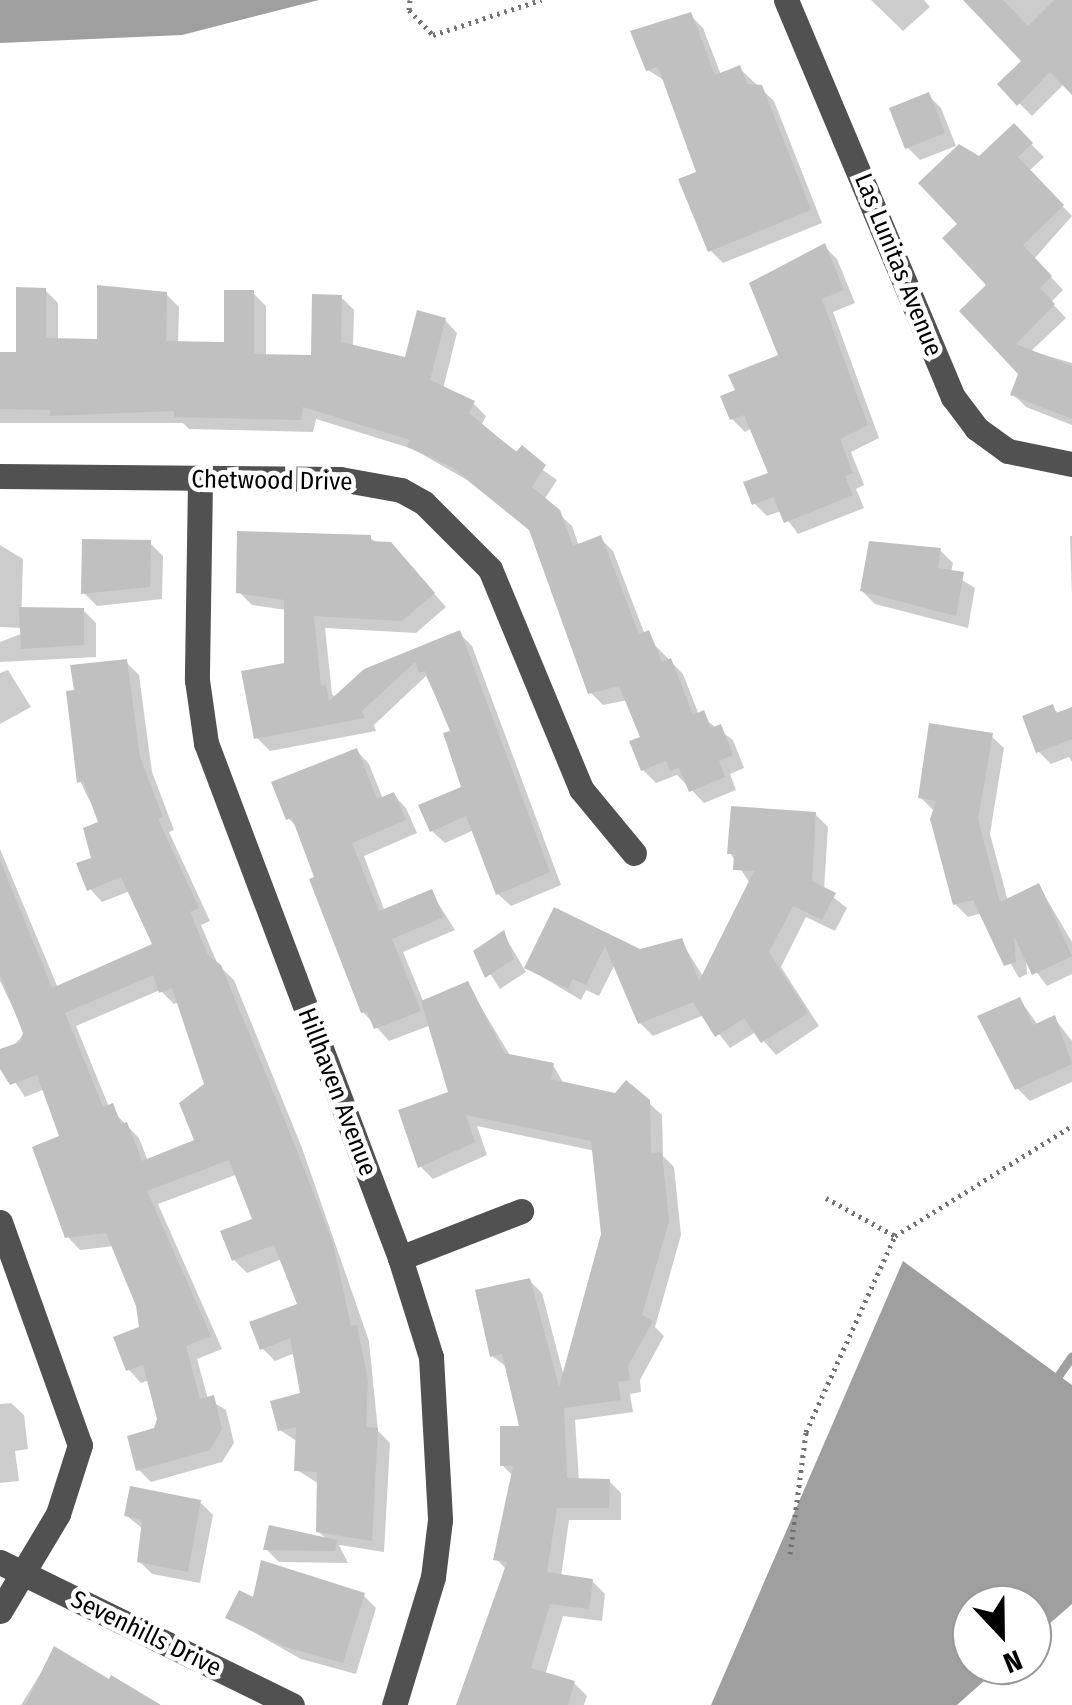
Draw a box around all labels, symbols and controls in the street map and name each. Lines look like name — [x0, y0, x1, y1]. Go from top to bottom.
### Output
street label: Las Lunitas Avenue — [848, 169, 948, 361]
street label: Chetwood Drive — [191, 465, 353, 497]
street label: Hillhaven Avenue — [291, 1004, 383, 1180]
street label: Sevenhills Drive — [66, 1585, 226, 1683]
north arrow — [952, 1585, 1052, 1685]
text: N — [999, 1643, 1027, 1680]

